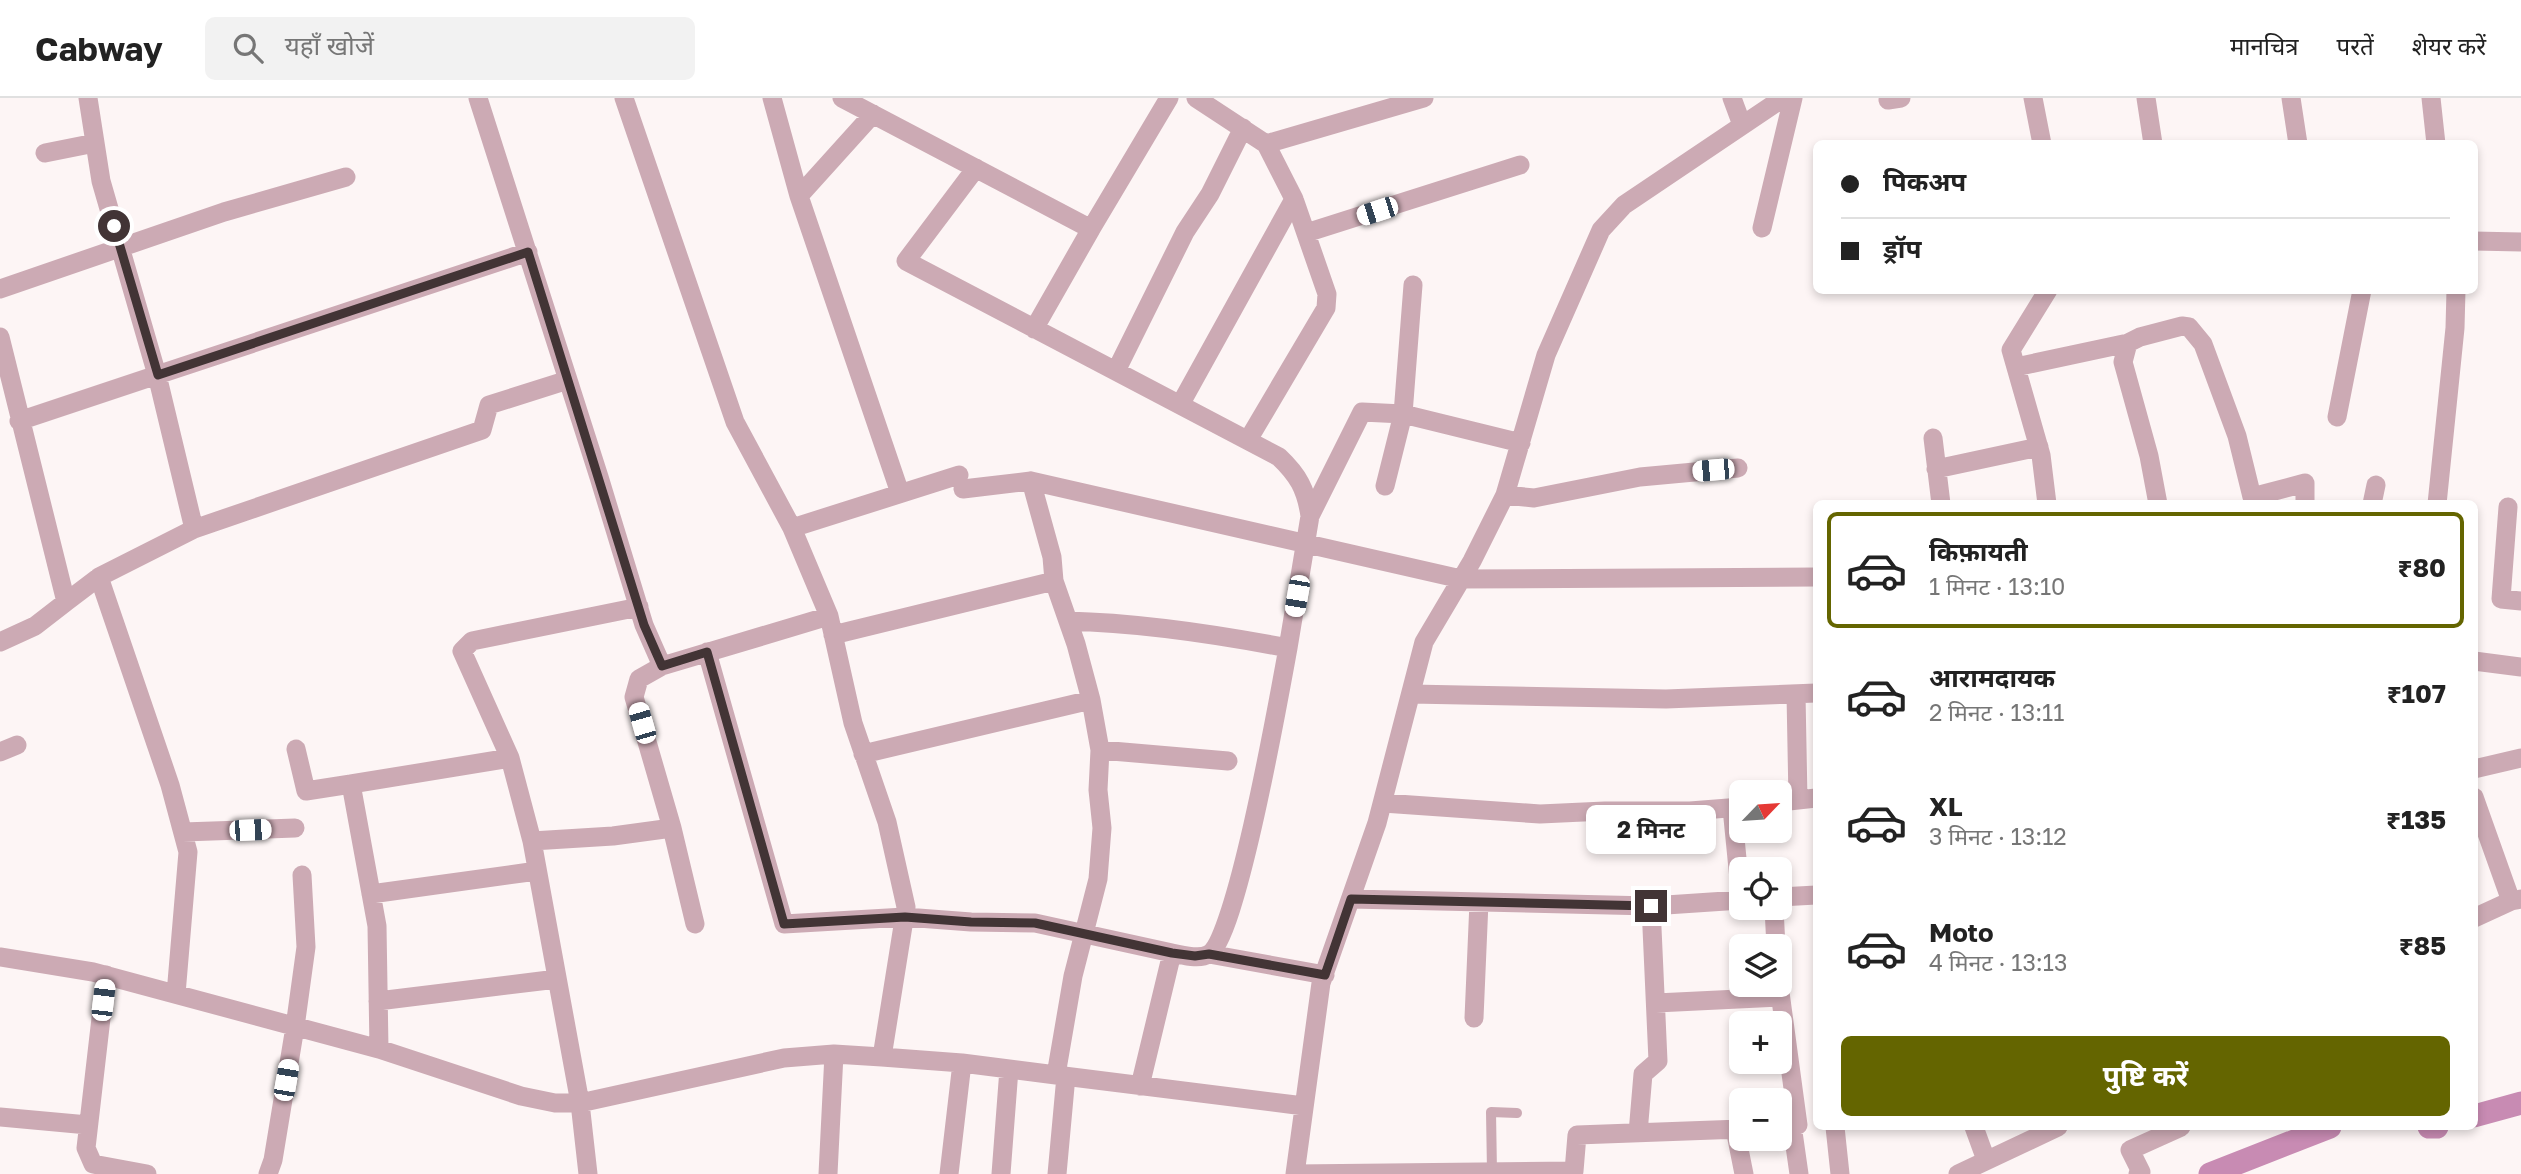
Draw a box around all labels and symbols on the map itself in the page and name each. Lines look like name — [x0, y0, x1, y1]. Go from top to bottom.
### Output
car — [1354, 195, 1401, 227]
route start — [98, 210, 130, 242]
car — [1692, 458, 1735, 482]
car — [1284, 573, 1311, 619]
car — [627, 700, 658, 746]
north arrow — [1729, 780, 1792, 844]
callout: 2 मिनट — [1586, 804, 1716, 854]
car — [229, 819, 272, 841]
route end — [1635, 890, 1667, 922]
car — [91, 978, 116, 1022]
car — [273, 1057, 300, 1103]

